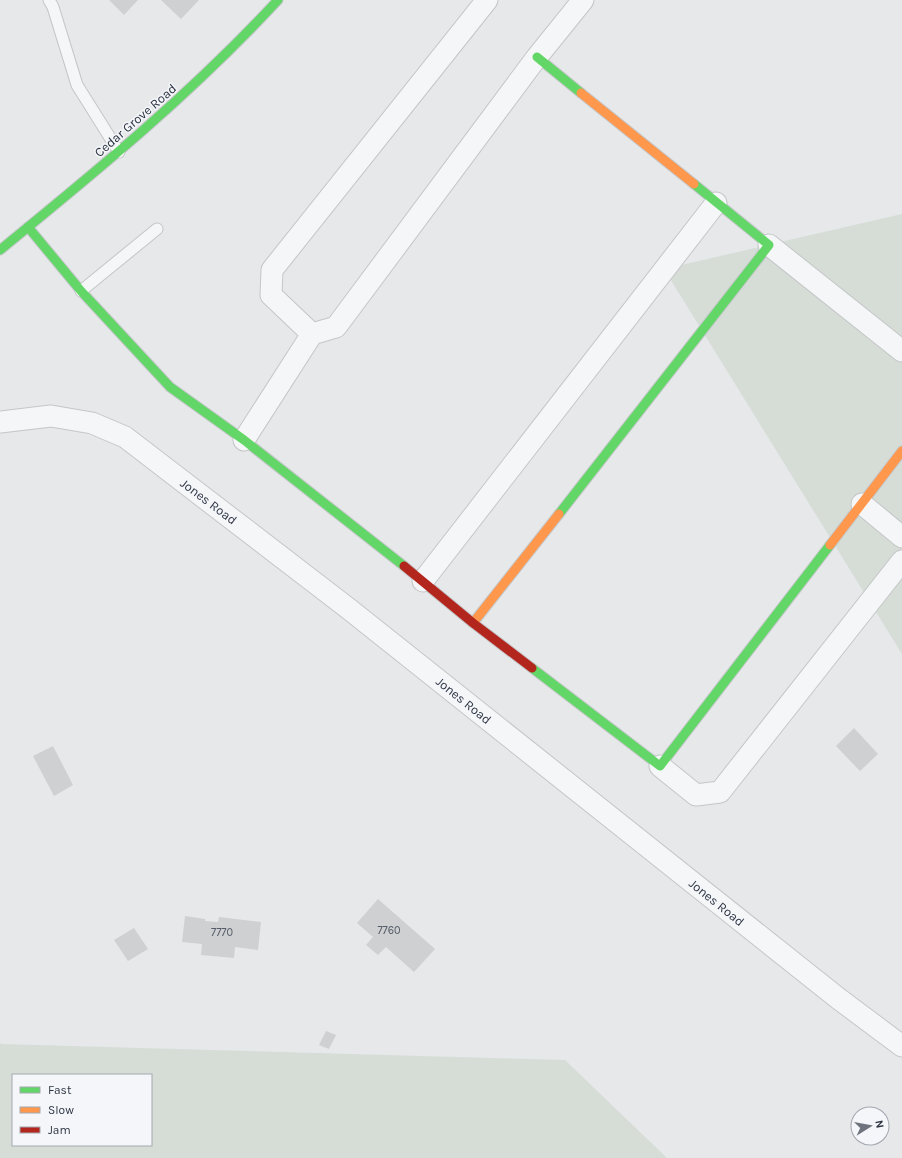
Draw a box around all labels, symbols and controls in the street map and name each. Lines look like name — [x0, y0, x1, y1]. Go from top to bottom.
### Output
street label: Cedar Grove Road — [91, 81, 179, 160]
street label: Jones Road — [178, 475, 240, 527]
street label: Jones Road — [433, 674, 494, 727]
street label: Jones Road — [686, 876, 747, 929]
house number: 7760 — [377, 924, 401, 937]
house number: 7770 — [211, 926, 233, 939]
legend — [12, 1074, 152, 1146]
text: Fast — [48, 1083, 72, 1097]
text: Slow — [48, 1103, 74, 1117]
north arrow — [850, 1106, 890, 1146]
text: N — [872, 1119, 886, 1129]
text: Jam — [48, 1123, 71, 1137]

